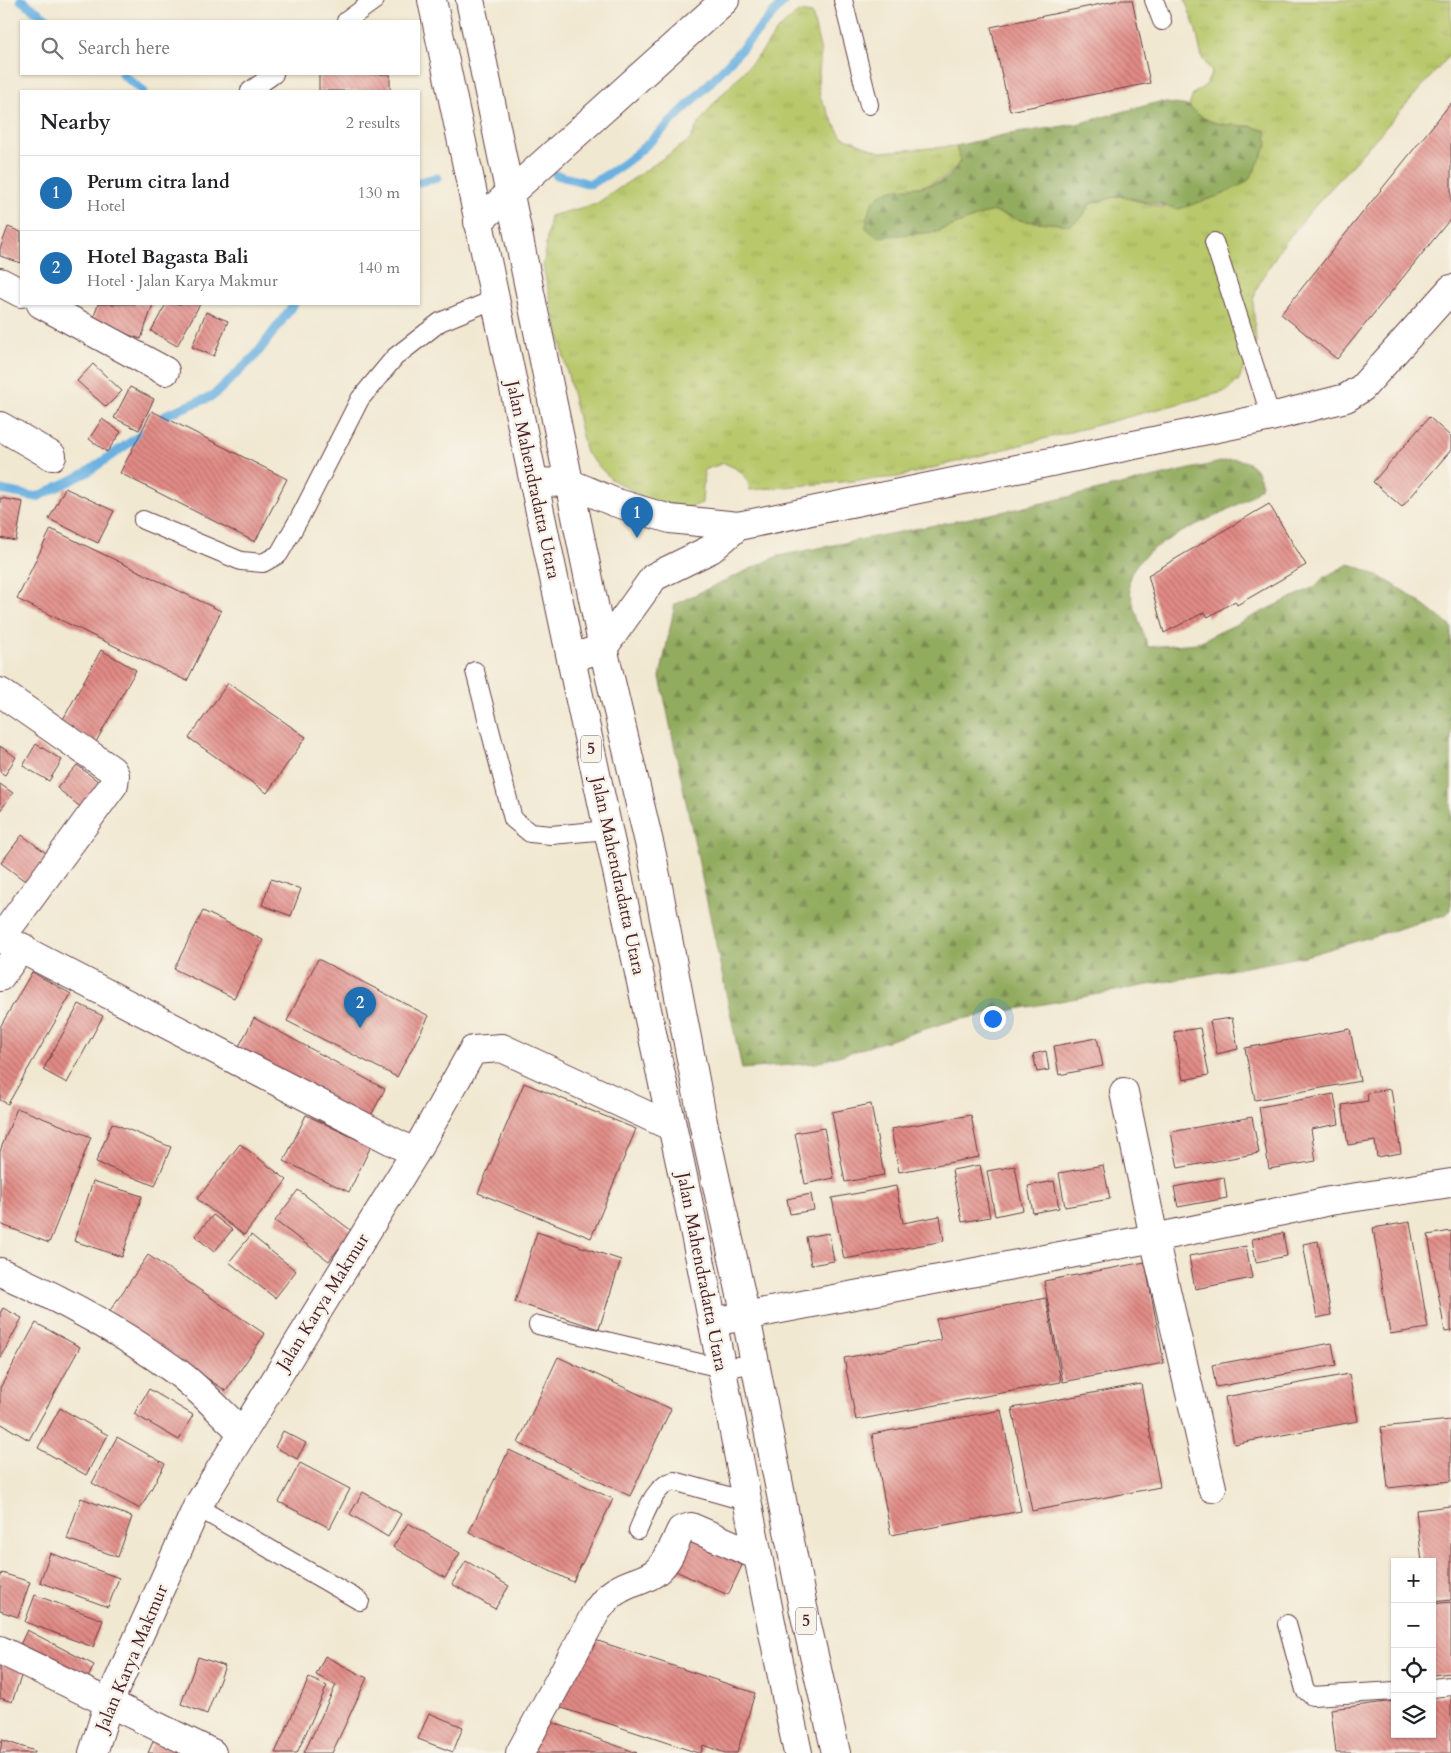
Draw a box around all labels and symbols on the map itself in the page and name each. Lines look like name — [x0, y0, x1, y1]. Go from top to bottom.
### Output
street label: Jalan Mahendradatta Utara — [499, 376, 566, 582]
pin: 1 — [621, 497, 653, 538]
road number: 5 — [581, 736, 601, 762]
street label: Jalan Mahendradatta Utara — [584, 772, 651, 978]
pin: 2 — [344, 987, 376, 1028]
your location — [980, 1006, 1006, 1032]
street label: Jalan Mahendradatta Utara — [670, 1167, 734, 1374]
street label: Jalan Karya Makmur — [269, 1228, 375, 1378]
street label: Jalan Karya Makmur — [89, 1580, 174, 1738]
road number: 5 — [796, 1608, 816, 1634]

